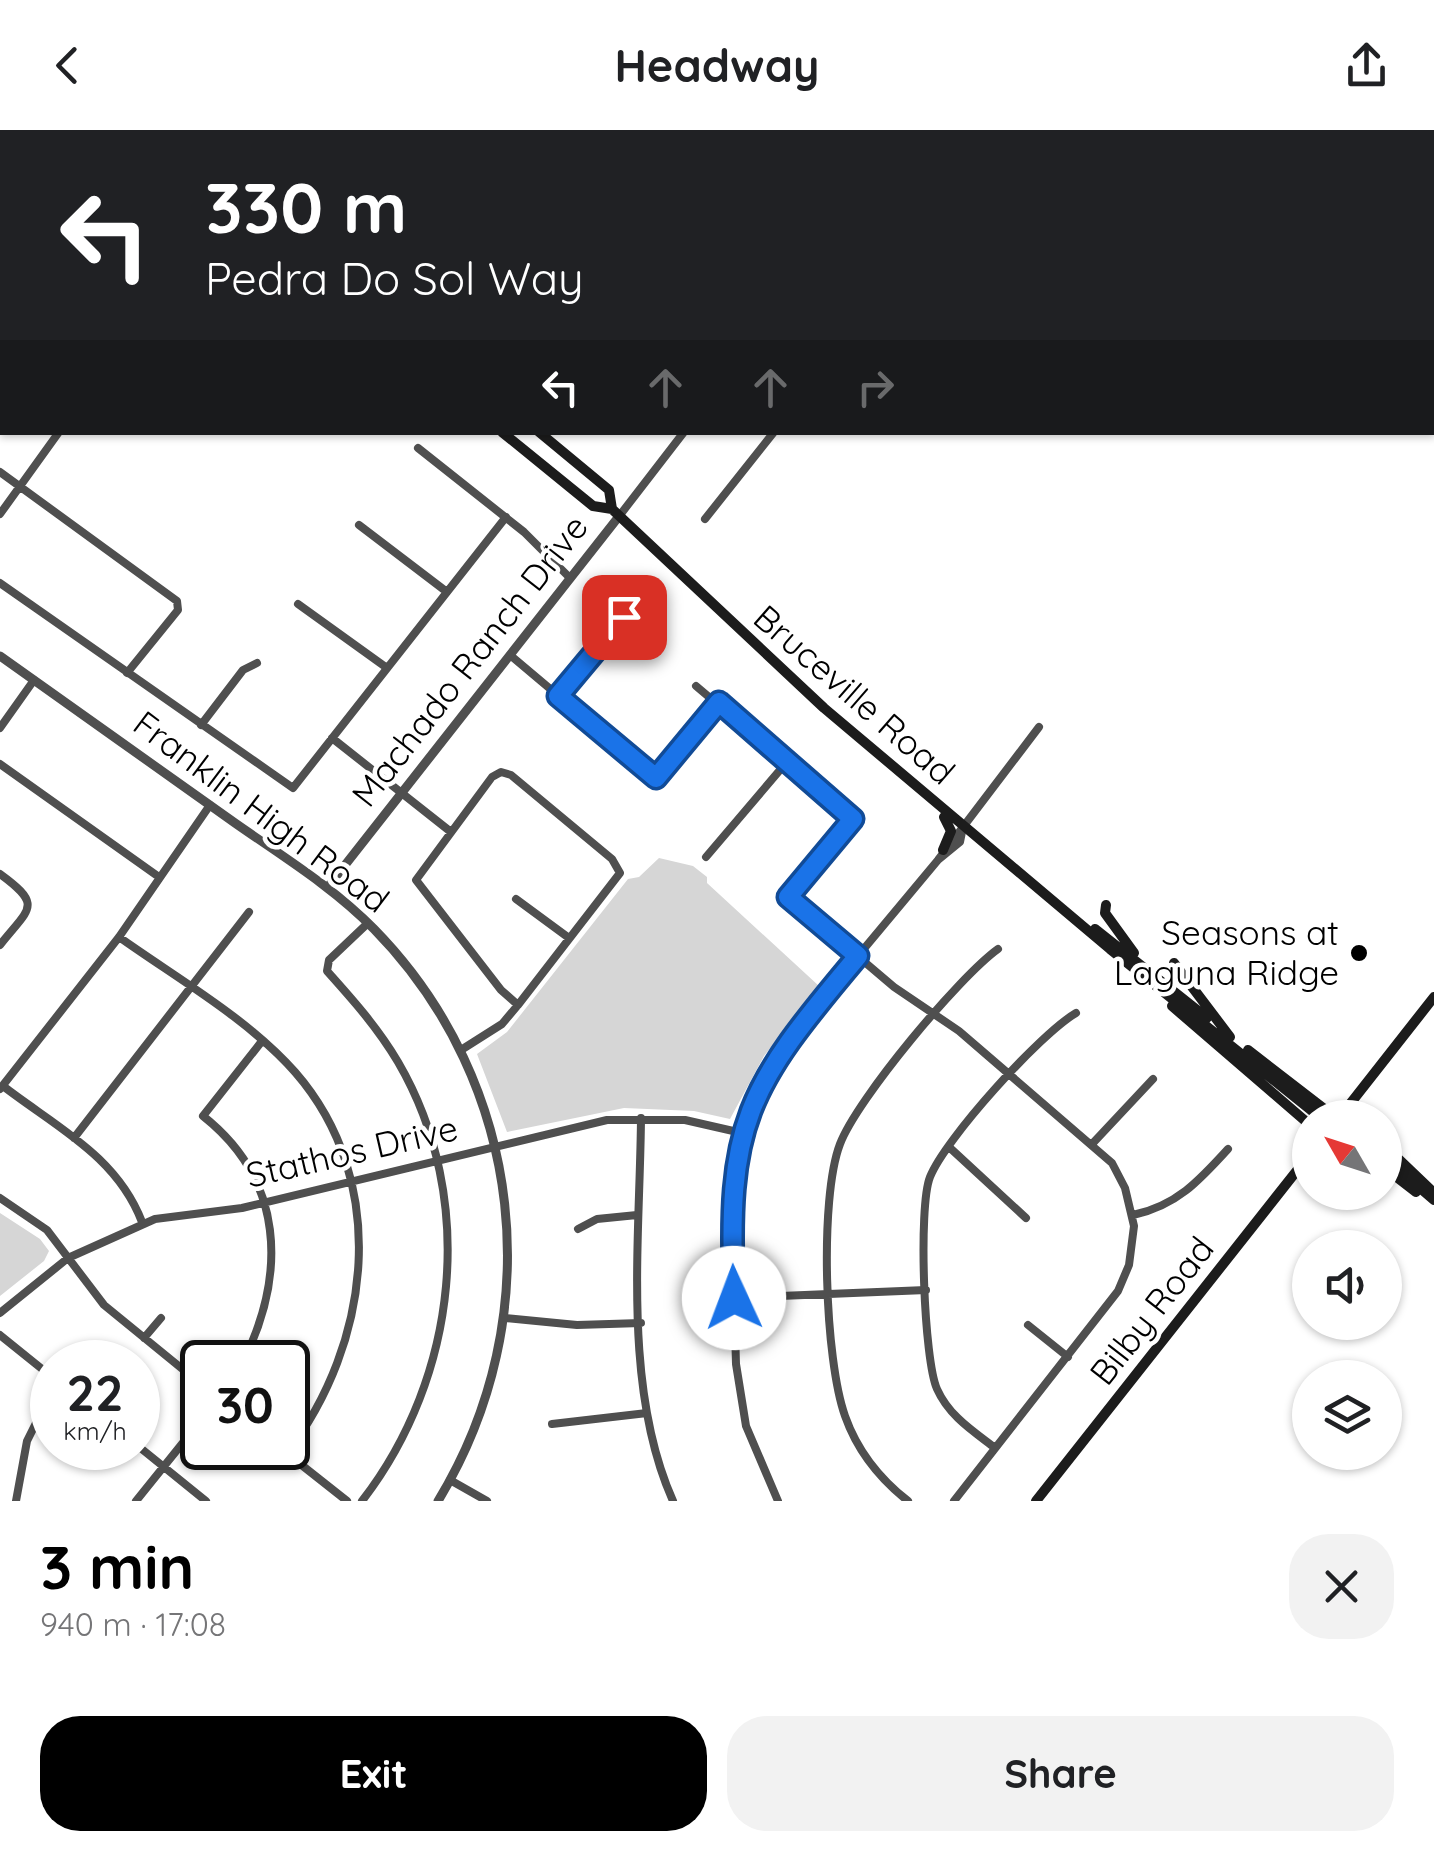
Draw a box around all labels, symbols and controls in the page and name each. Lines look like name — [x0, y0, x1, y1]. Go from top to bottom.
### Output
text: Headway — [614, 37, 820, 93]
icon: back — [40, 38, 95, 93]
icon: share — [1339, 38, 1394, 93]
text: 330 m — [205, 163, 407, 251]
icon: left — [40, 170, 170, 300]
text: Pedra Do Sol Way — [205, 250, 584, 306]
icon: left — [533, 360, 588, 415]
icon: ahead — [638, 360, 693, 415]
icon: ahead — [743, 360, 798, 415]
icon: right — [848, 360, 903, 415]
street label: Machado Ranch Drive — [342, 506, 597, 815]
pin — [582, 575, 667, 660]
icon: arrive — [597, 590, 652, 645]
street label: Bruceville Road — [745, 595, 964, 793]
street label: Franklin High Road — [125, 701, 398, 922]
place label: Seasons at Laguna Ridge — [1114, 910, 1339, 994]
marker: Seasons at Laguna Ridge — [1348, 942, 1370, 964]
north arrow — [1292, 1100, 1402, 1210]
map controls — [1292, 1100, 1402, 1470]
street label: Stathos Drive — [242, 1105, 462, 1197]
street label: Bilby Road — [1080, 1228, 1223, 1393]
button: sound — [1292, 1230, 1402, 1340]
position arrow — [682, 1246, 786, 1350]
speed limit sign: 30 — [180, 1340, 310, 1470]
button: layers — [1292, 1360, 1402, 1470]
text: 22 — [67, 1361, 123, 1424]
text: km/h — [63, 1415, 127, 1446]
text: 3 min — [40, 1529, 194, 1604]
button: close — [1289, 1534, 1394, 1639]
text: 940 m · 17:08 — [40, 1604, 226, 1644]
button: Exit — [40, 1716, 707, 1831]
button: Share — [727, 1716, 1394, 1831]

